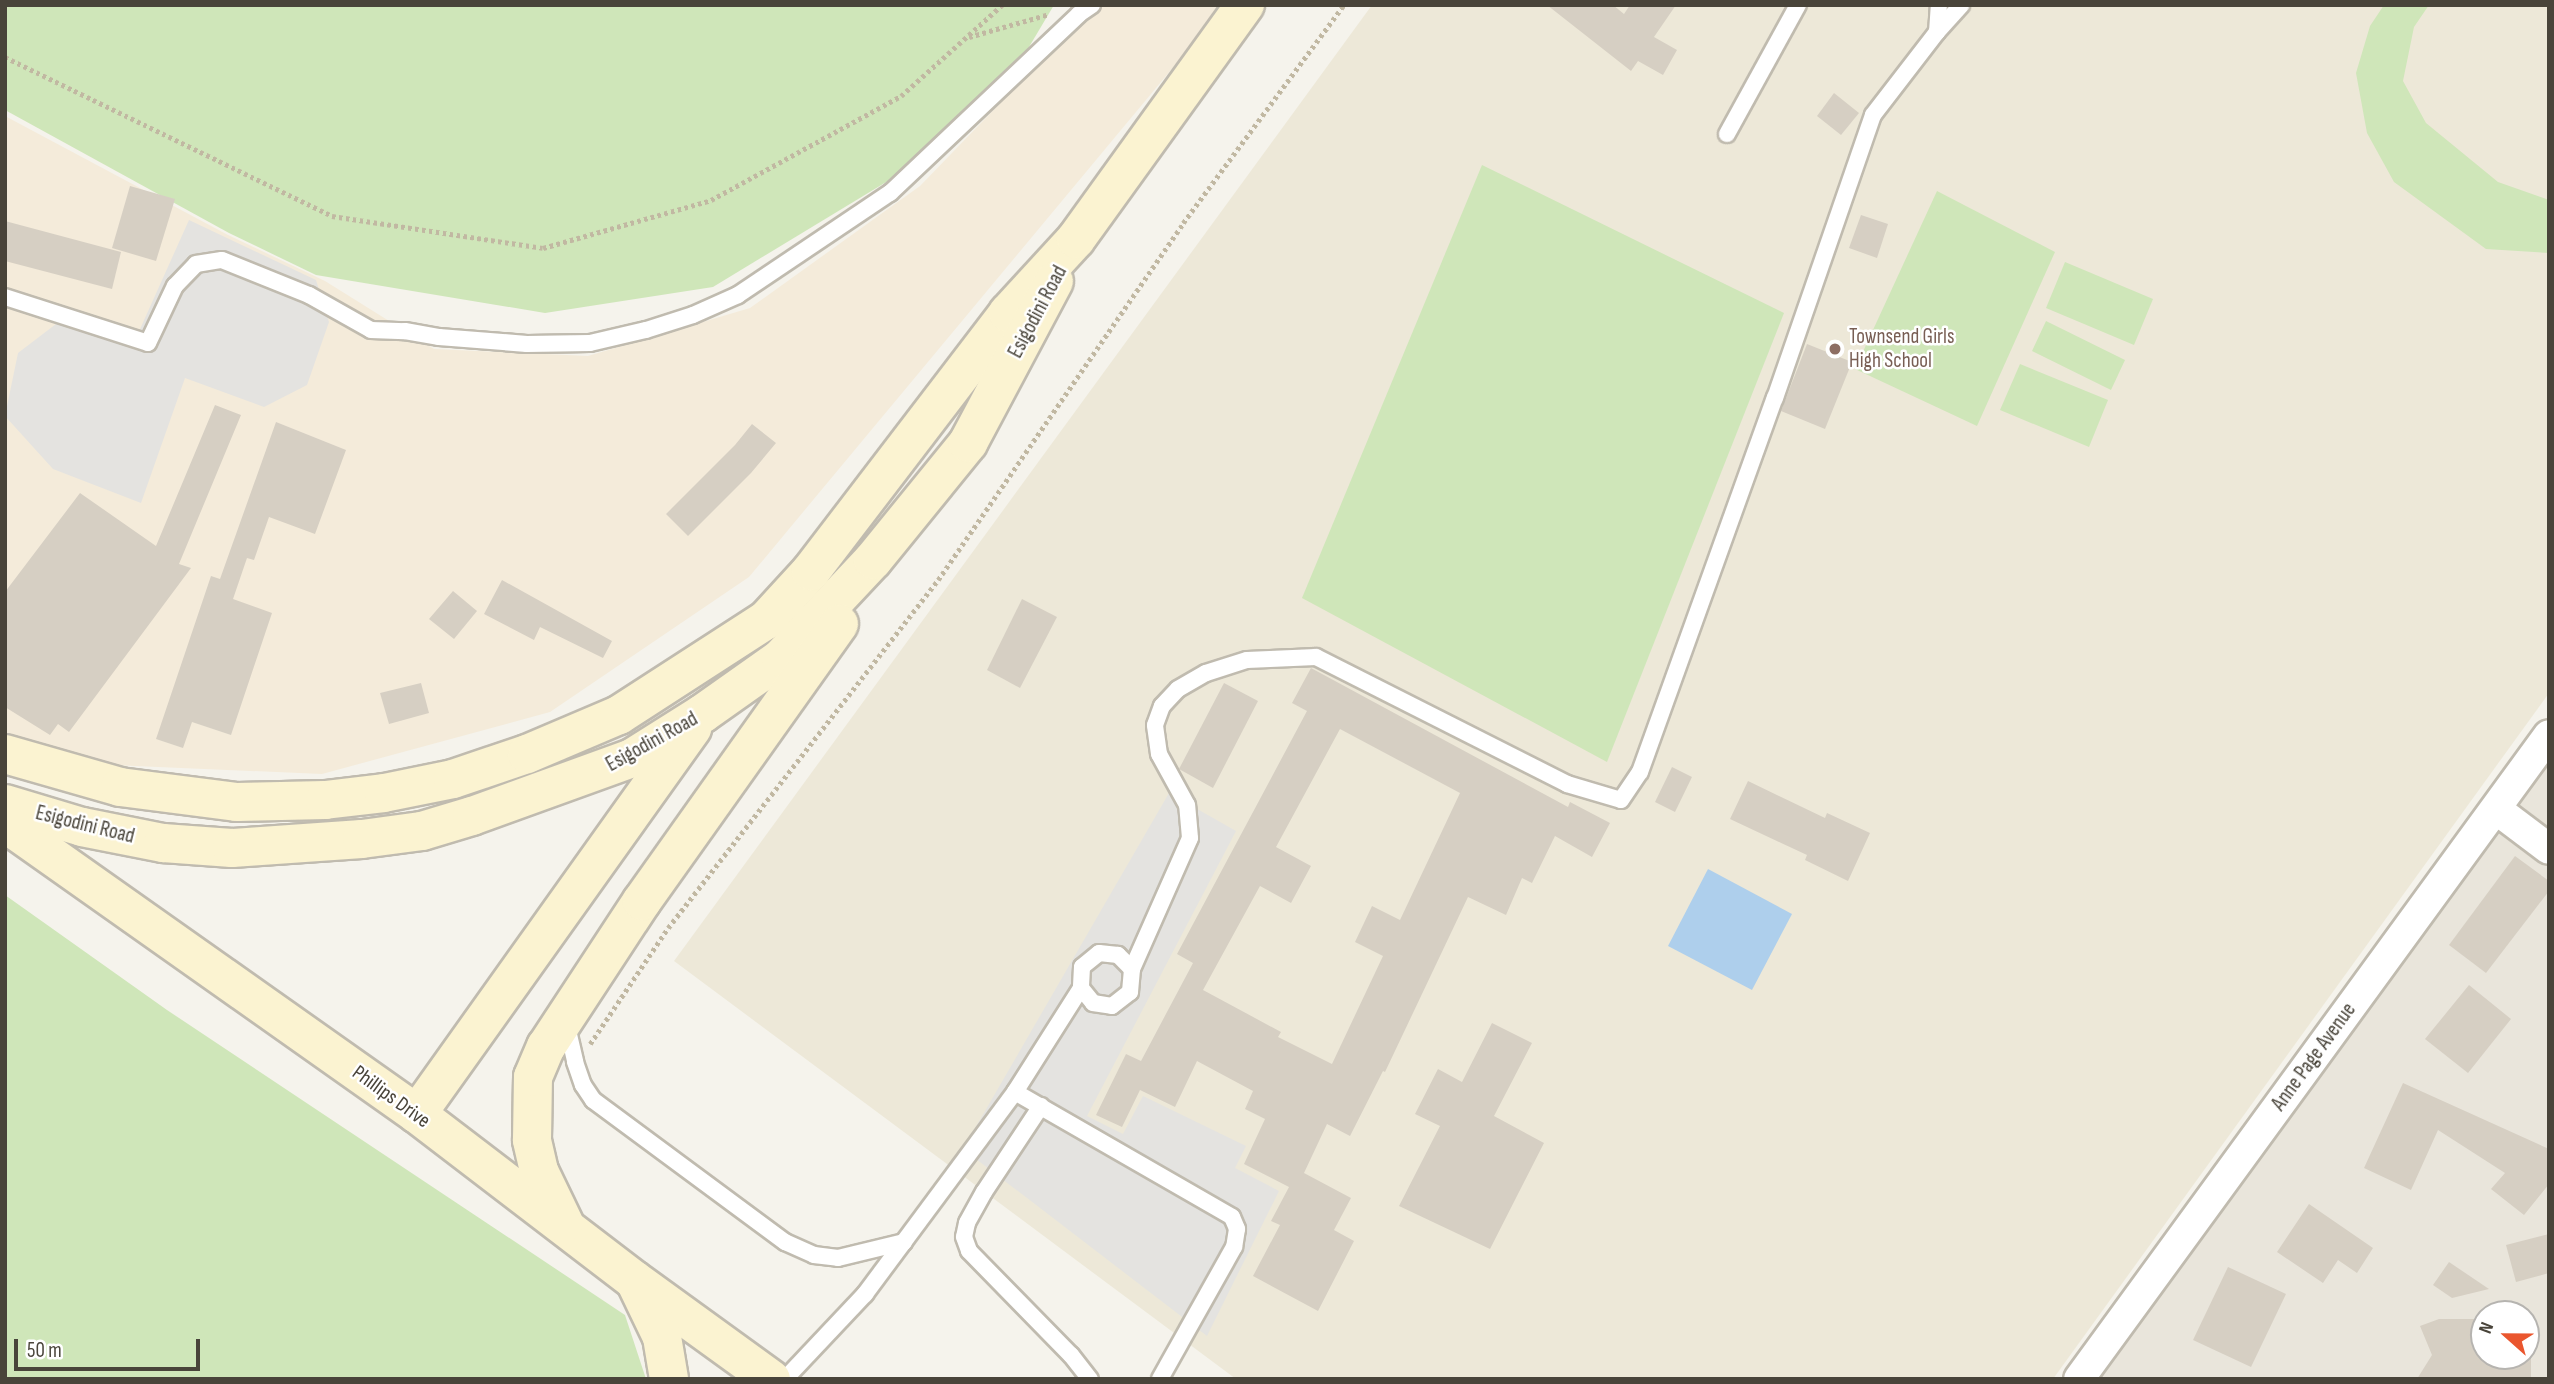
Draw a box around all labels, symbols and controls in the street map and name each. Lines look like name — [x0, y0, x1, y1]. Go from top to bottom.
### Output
street label: Esigodini Road — [1003, 262, 1073, 362]
place label: Townsend Girls High School — [1849, 324, 1955, 374]
marker: Townsend Girls High School — [1827, 341, 1843, 357]
street label: Esigodini Road — [602, 706, 702, 778]
street label: Esigodini Road — [33, 801, 137, 849]
street label: Anne Page Avenue — [2266, 998, 2362, 1116]
street label: Phillips Drive — [347, 1060, 435, 1134]
north arrow — [2470, 1300, 2540, 1370]
text: N — [2474, 1319, 2499, 1337]
scale bar — [18, 1324, 203, 1368]
text: 50 m — [27, 1338, 62, 1363]

